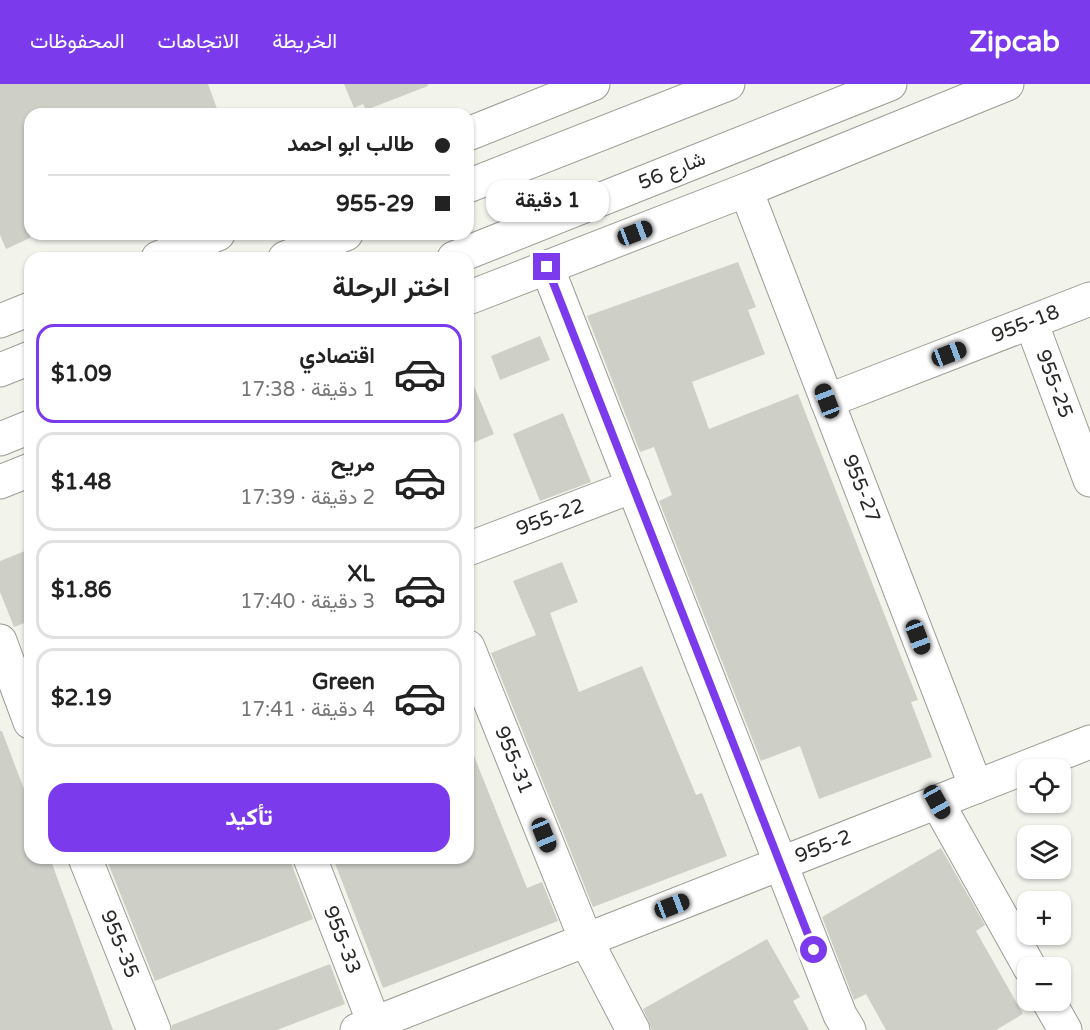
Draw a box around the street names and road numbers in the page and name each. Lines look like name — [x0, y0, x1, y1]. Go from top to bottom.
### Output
street label: شارع 56 — [635, 147, 710, 196]
street label: 955-18 — [988, 300, 1063, 348]
street label: 955-25 — [1030, 346, 1078, 421]
street label: 955-27 — [837, 451, 885, 526]
street label: 955-22 — [513, 494, 588, 541]
street label: 955-31 — [489, 723, 538, 798]
street label: 955-2 — [792, 825, 855, 869]
street label: 955-33 — [318, 903, 366, 977]
street label: 955-35 — [95, 907, 144, 982]

